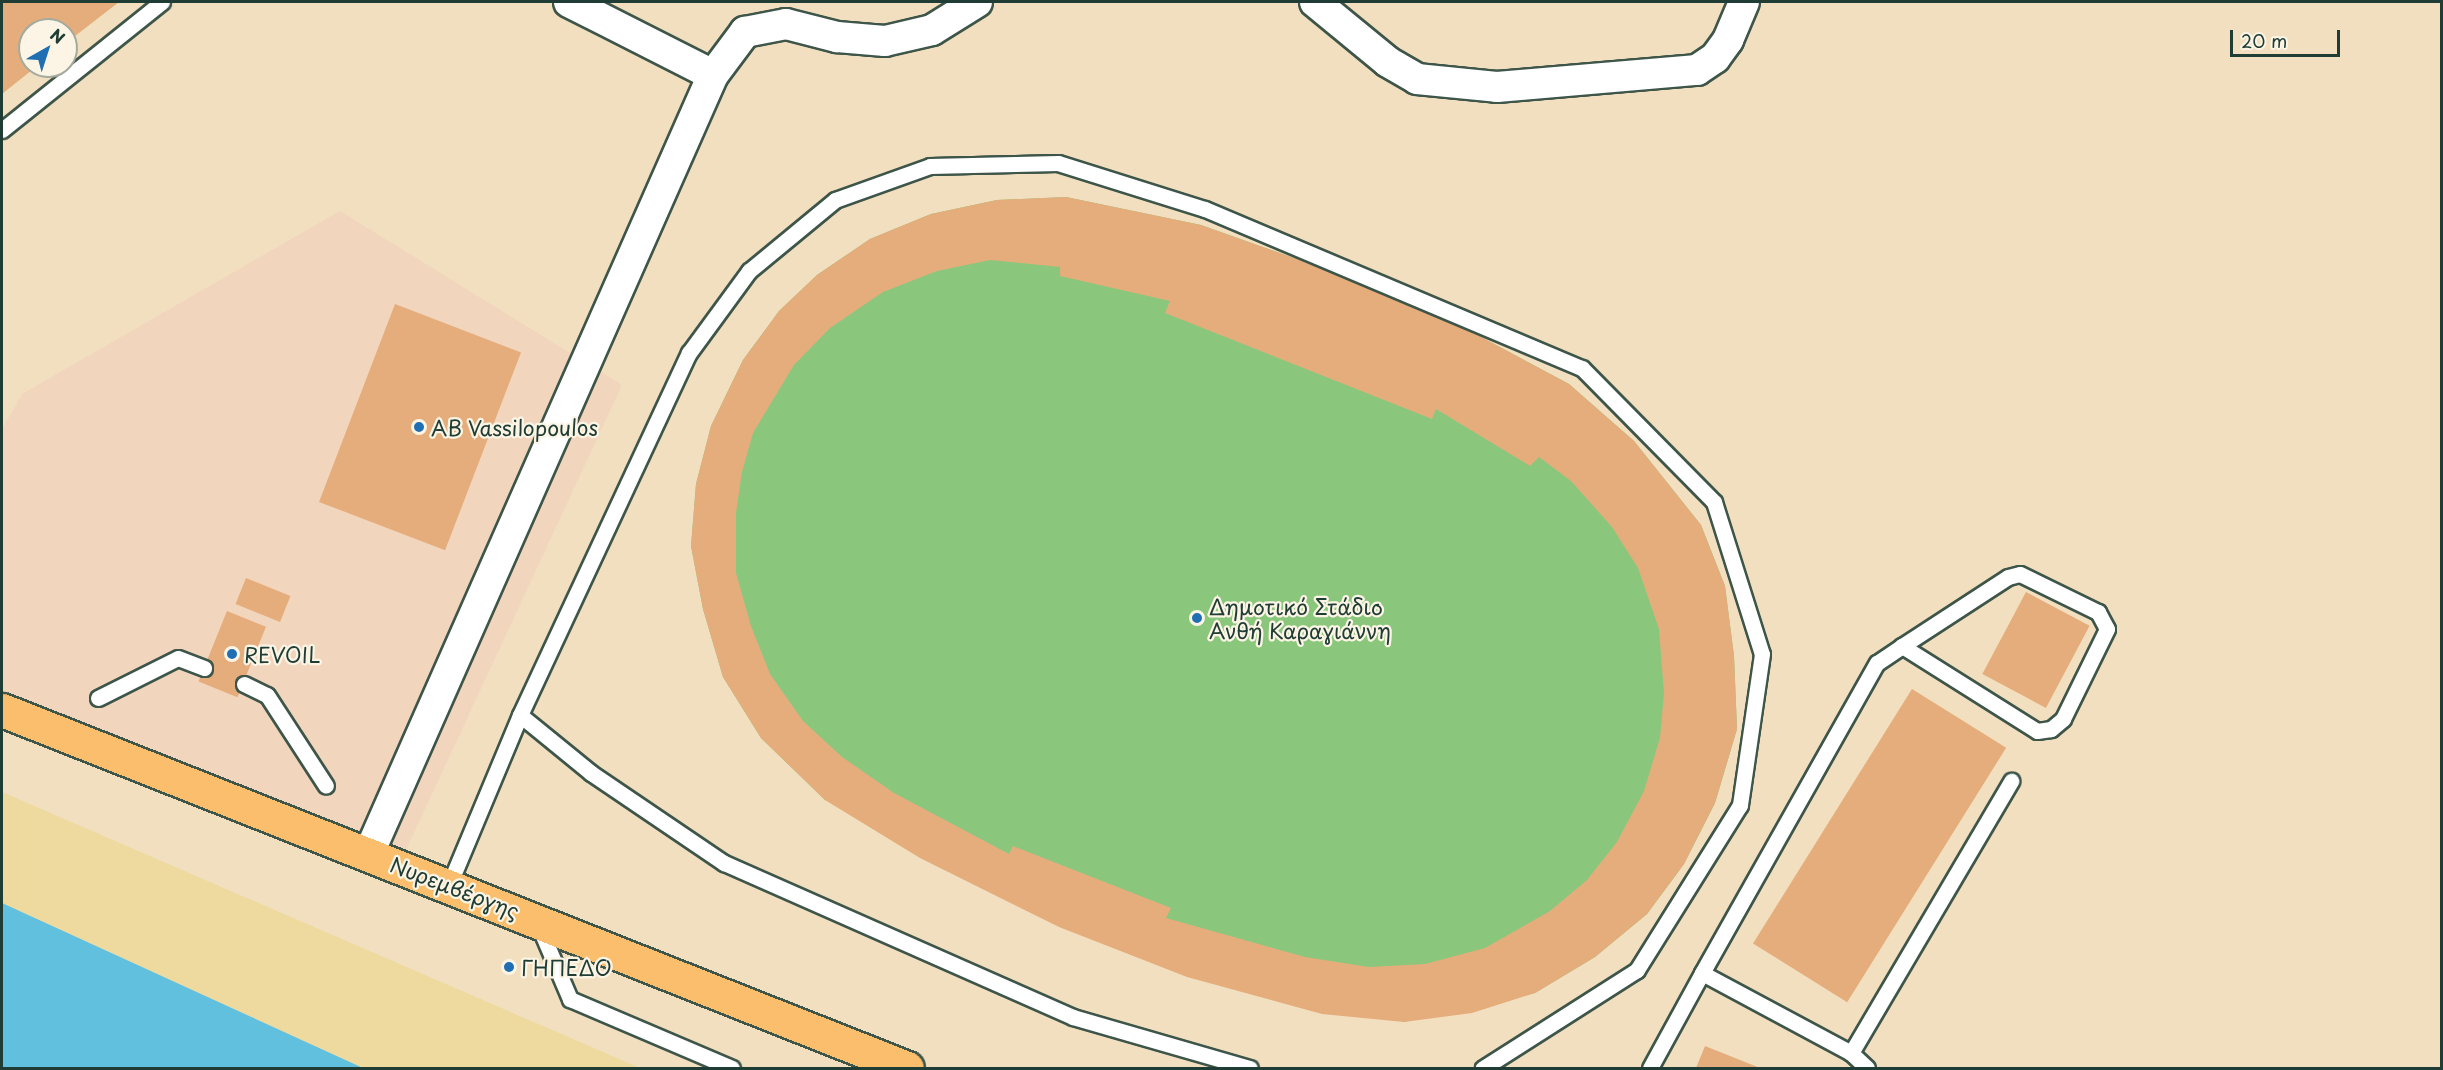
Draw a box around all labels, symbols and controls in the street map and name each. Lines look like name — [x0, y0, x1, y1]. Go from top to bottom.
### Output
north arrow — [18, 18, 78, 78]
scale bar — [2233, 18, 2342, 56]
text: N — [46, 22, 71, 49]
text: 20 m — [2241, 27, 2287, 54]
place label: AB Vassilopoulos — [431, 414, 599, 440]
marker: AB Vassilopoulos — [412, 420, 426, 434]
place label: Δημοτικό Στάδιο Ανθή Καραγιάννη — [1209, 593, 1391, 643]
marker: Δημοτικό Στάδιο Ανθή Καραγιάννη — [1190, 611, 1204, 625]
place label: REVOIL — [244, 641, 320, 667]
marker: REVOIL — [225, 647, 239, 661]
street label: Νυρεμβέργης — [387, 851, 523, 923]
place label: ΓΗΠΕΔΟ — [521, 954, 612, 980]
marker: ΓΗΠΕΔΟ — [502, 960, 516, 974]

